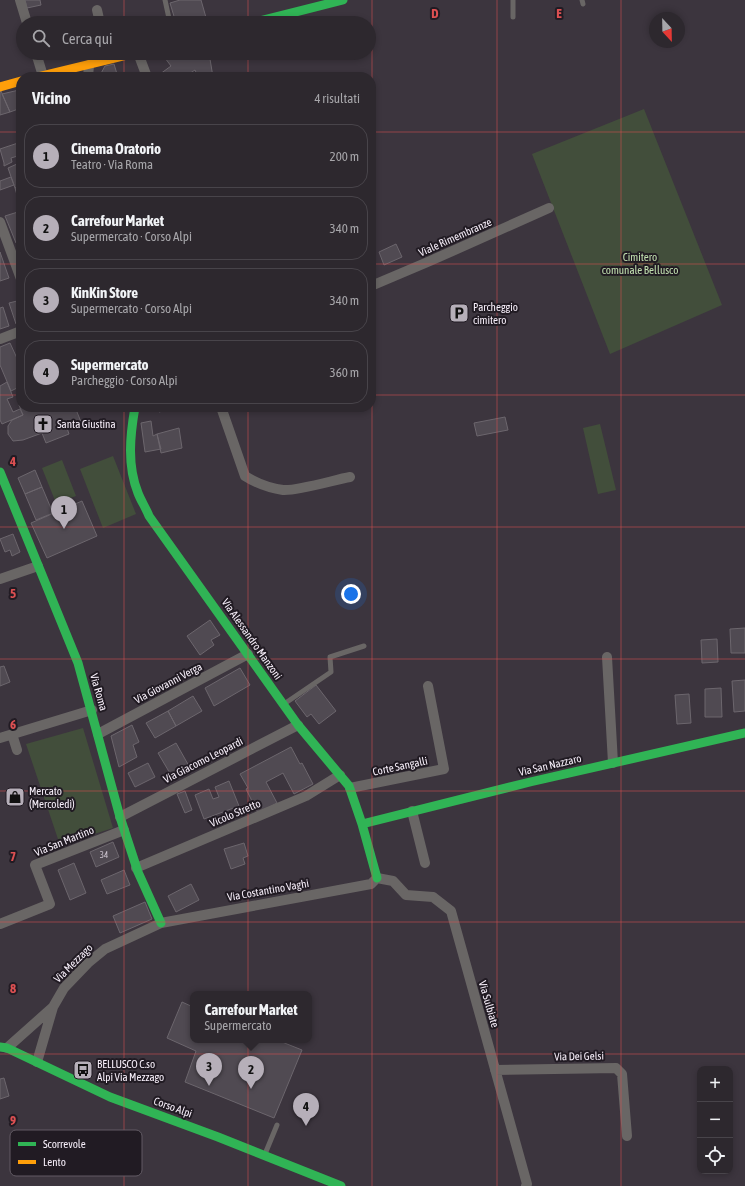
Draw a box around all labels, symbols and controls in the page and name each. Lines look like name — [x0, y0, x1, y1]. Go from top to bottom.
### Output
text: D — [431, 6, 439, 21]
text: E — [556, 6, 562, 21]
north arrow — [649, 12, 685, 48]
search box — [16, 16, 376, 60]
icon: search — [30, 27, 52, 49]
text: Cerca qui — [62, 30, 112, 47]
text: Vicino — [32, 88, 71, 108]
text: 4 risultati — [314, 91, 360, 106]
text: Cinema Oratorio — [71, 140, 161, 157]
text: 1 — [43, 149, 49, 164]
text: 200 m — [330, 149, 359, 164]
text: Teatro · Via Roma — [71, 157, 153, 172]
text: Carrefour Market — [71, 212, 164, 229]
street label: Viale Rimembranze — [417, 216, 493, 258]
text: 2 — [43, 221, 49, 236]
text: 340 m — [330, 221, 359, 236]
text: Supermercato · Corso Alpi — [71, 229, 192, 244]
park label: Cimitero comunale Bellusco — [602, 251, 678, 276]
text: KinKin Store — [71, 284, 138, 301]
text: 3 — [43, 293, 49, 308]
text: 340 m — [330, 293, 359, 308]
text: Supermercato · Corso Alpi — [71, 301, 192, 316]
place label: Parcheggio cimitero — [473, 301, 518, 326]
parking icon: Parcheggio cimitero — [448, 302, 470, 324]
text: Supermercato — [71, 356, 149, 373]
text: 4 — [43, 365, 49, 380]
text: 360 m — [330, 365, 359, 380]
text: Parcheggio · Corso Alpi — [71, 373, 178, 388]
church icon: Santa Giustina — [32, 413, 54, 435]
place label: Santa Giustina — [57, 418, 116, 430]
text: 4 — [9, 454, 16, 469]
pin: 1 — [51, 496, 77, 529]
your location — [341, 584, 361, 604]
text: 5 — [10, 586, 16, 601]
street label: Via Alessandro Manzoni — [220, 596, 284, 682]
street label: Via Giovanni Verga — [132, 660, 204, 706]
street label: Via Roma — [88, 672, 110, 712]
text: 6 — [10, 717, 16, 732]
street label: Via Giacomo Leopardi — [161, 735, 245, 785]
street label: Via San Nazzaro — [517, 752, 583, 778]
street label: Corte Sangalli — [371, 754, 429, 778]
place label: Mercato (Mercoledì) — [29, 785, 75, 810]
shop icon: Mercato (Mercoledì) — [4, 786, 26, 808]
street label: Vicolo Stretto — [208, 797, 262, 829]
street label: Via San Martino — [33, 824, 95, 858]
text: 7 — [10, 849, 16, 864]
house number: 34 — [100, 850, 108, 860]
street label: Via Costantino Vaghi — [226, 877, 310, 903]
street label: Via Mezzago — [51, 941, 95, 985]
street label: Via Sulbiate — [477, 979, 501, 1029]
text: 8 — [10, 981, 16, 996]
popup — [190, 991, 312, 1043]
text: Carrefour Market — [204, 1001, 298, 1018]
text: Supermercato — [204, 1018, 272, 1033]
street label: Via Dei Gelsi — [554, 1050, 604, 1062]
pin: 3 — [196, 1053, 222, 1086]
pin: 2 — [238, 1056, 264, 1089]
place label: BELLUSCO C.so Alpi Via Mezzago — [97, 1058, 164, 1083]
bus stop icon: BELLUSCO C.so Alpi Via Mezzago — [72, 1059, 94, 1081]
map controls — [697, 1066, 733, 1174]
button: + — [697, 1066, 733, 1102]
pin: 4 — [293, 1093, 319, 1126]
street label: Corso Alpi — [152, 1095, 194, 1119]
button: − — [697, 1102, 733, 1138]
text: 9 — [10, 1113, 16, 1128]
legend — [10, 1130, 142, 1176]
text: Scorrevole — [43, 1138, 86, 1150]
button: locate — [697, 1138, 733, 1174]
text: Lento — [43, 1156, 66, 1168]

